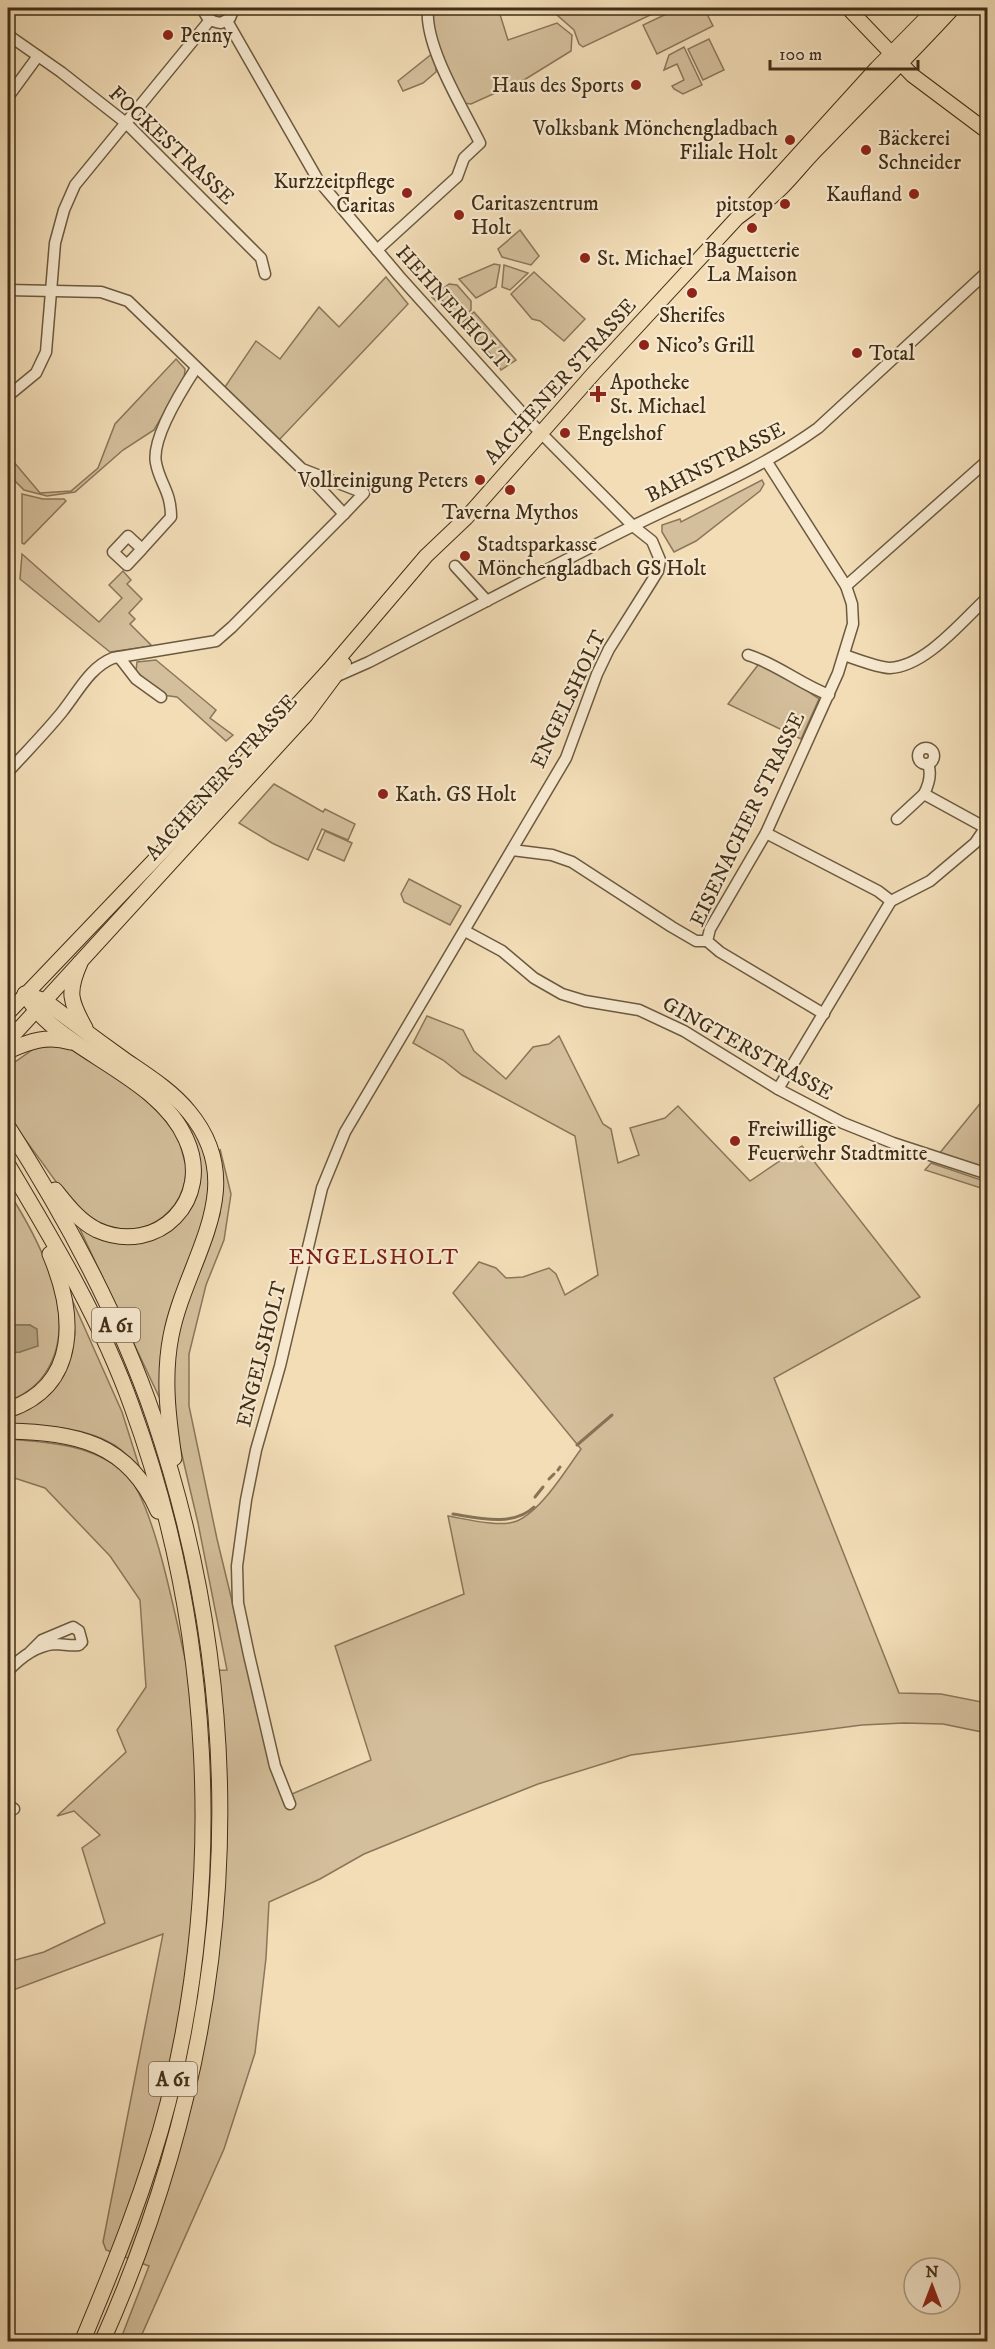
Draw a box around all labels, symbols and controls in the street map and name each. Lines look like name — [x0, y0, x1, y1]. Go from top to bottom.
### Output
place label: Penny — [180, 23, 233, 49]
marker: Penny — [161, 28, 175, 42]
scale bar — [770, 33, 918, 71]
text: 100 m — [779, 44, 822, 66]
place label: Haus des Sports — [492, 73, 624, 99]
marker: Haus des Sports — [629, 78, 643, 92]
street label: FOCKESTRASSE — [103, 81, 240, 211]
place label: Volksbank Mönchengladbach Filiale Holt — [532, 116, 778, 166]
place label: Bäckerei Schneider — [878, 126, 961, 176]
marker: Volksbank Mönchengladbach Filiale Holt — [783, 133, 797, 147]
marker: Bäckerei Schneider — [859, 143, 873, 157]
place label: Kurzzeitpflege Caritas — [274, 169, 395, 219]
place label: Kaufland — [826, 182, 903, 208]
marker: Kurzzeitpflege Caritas — [400, 186, 414, 200]
marker: Kaufland — [907, 187, 921, 201]
place label: Caritaszentrum Holt — [471, 191, 599, 241]
place label: pitstop — [715, 192, 773, 218]
marker: pitstop — [778, 197, 792, 211]
marker: Caritaszentrum Holt — [452, 208, 466, 222]
marker: Baguetterie La Maison — [745, 221, 759, 235]
place label: Baguetterie La Maison — [704, 238, 800, 288]
street label: HEHNERHOLT — [390, 240, 515, 375]
place label: St. Michael — [597, 246, 693, 272]
marker: St. Michael — [578, 251, 592, 265]
marker: Sherifes — [685, 286, 699, 300]
street label: AACHENER STRASSE — [479, 293, 642, 470]
place label: Sherifes — [659, 303, 725, 329]
place label: Nico's Grill — [656, 333, 755, 359]
marker: Nico's Grill — [637, 338, 651, 352]
place label: Total — [869, 341, 916, 367]
marker: Total — [850, 346, 864, 360]
place label: Apotheke St. Michael — [610, 370, 706, 420]
marker: Apotheke St. Michael — [591, 387, 605, 401]
street label: BAHNSTRASSE — [642, 417, 789, 509]
place label: Engelshof — [577, 421, 666, 447]
marker: Engelshof — [558, 426, 572, 440]
place label: Vollreinigung Peters — [297, 468, 468, 494]
marker: Vollreinigung Peters — [473, 473, 487, 487]
marker: Taverna Mythos — [503, 483, 517, 497]
place label: Taverna Mythos — [442, 500, 578, 526]
place label: Stadtsparkasse Mönchengladbach GS Holt — [477, 532, 707, 582]
marker: Stadtsparkasse Mönchengladbach GS Holt — [458, 549, 472, 563]
street label: ENGELSHOLT — [526, 626, 612, 772]
street label: AACHENER STRASSE — [140, 689, 303, 866]
street label: EISENACHER STRASSE — [685, 708, 811, 931]
place label: Kath. GS Holt — [395, 782, 517, 808]
marker: Kath. GS Holt — [376, 787, 390, 801]
street label: GINGTERSTRASSE — [658, 991, 837, 1107]
place label: Freiwillige Feuerwehr Stadtmitte — [747, 1117, 928, 1167]
marker: Freiwillige Feuerwehr Stadtmitte — [728, 1134, 742, 1148]
district label: ENGELSHOLT — [288, 1244, 460, 1271]
street label: ENGELSHOLT — [231, 1279, 293, 1430]
road number: A 61 — [92, 1308, 140, 1342]
road number: A 61 — [149, 2062, 197, 2096]
north arrow — [902, 2256, 962, 2316]
text: N — [925, 2262, 939, 2282]

